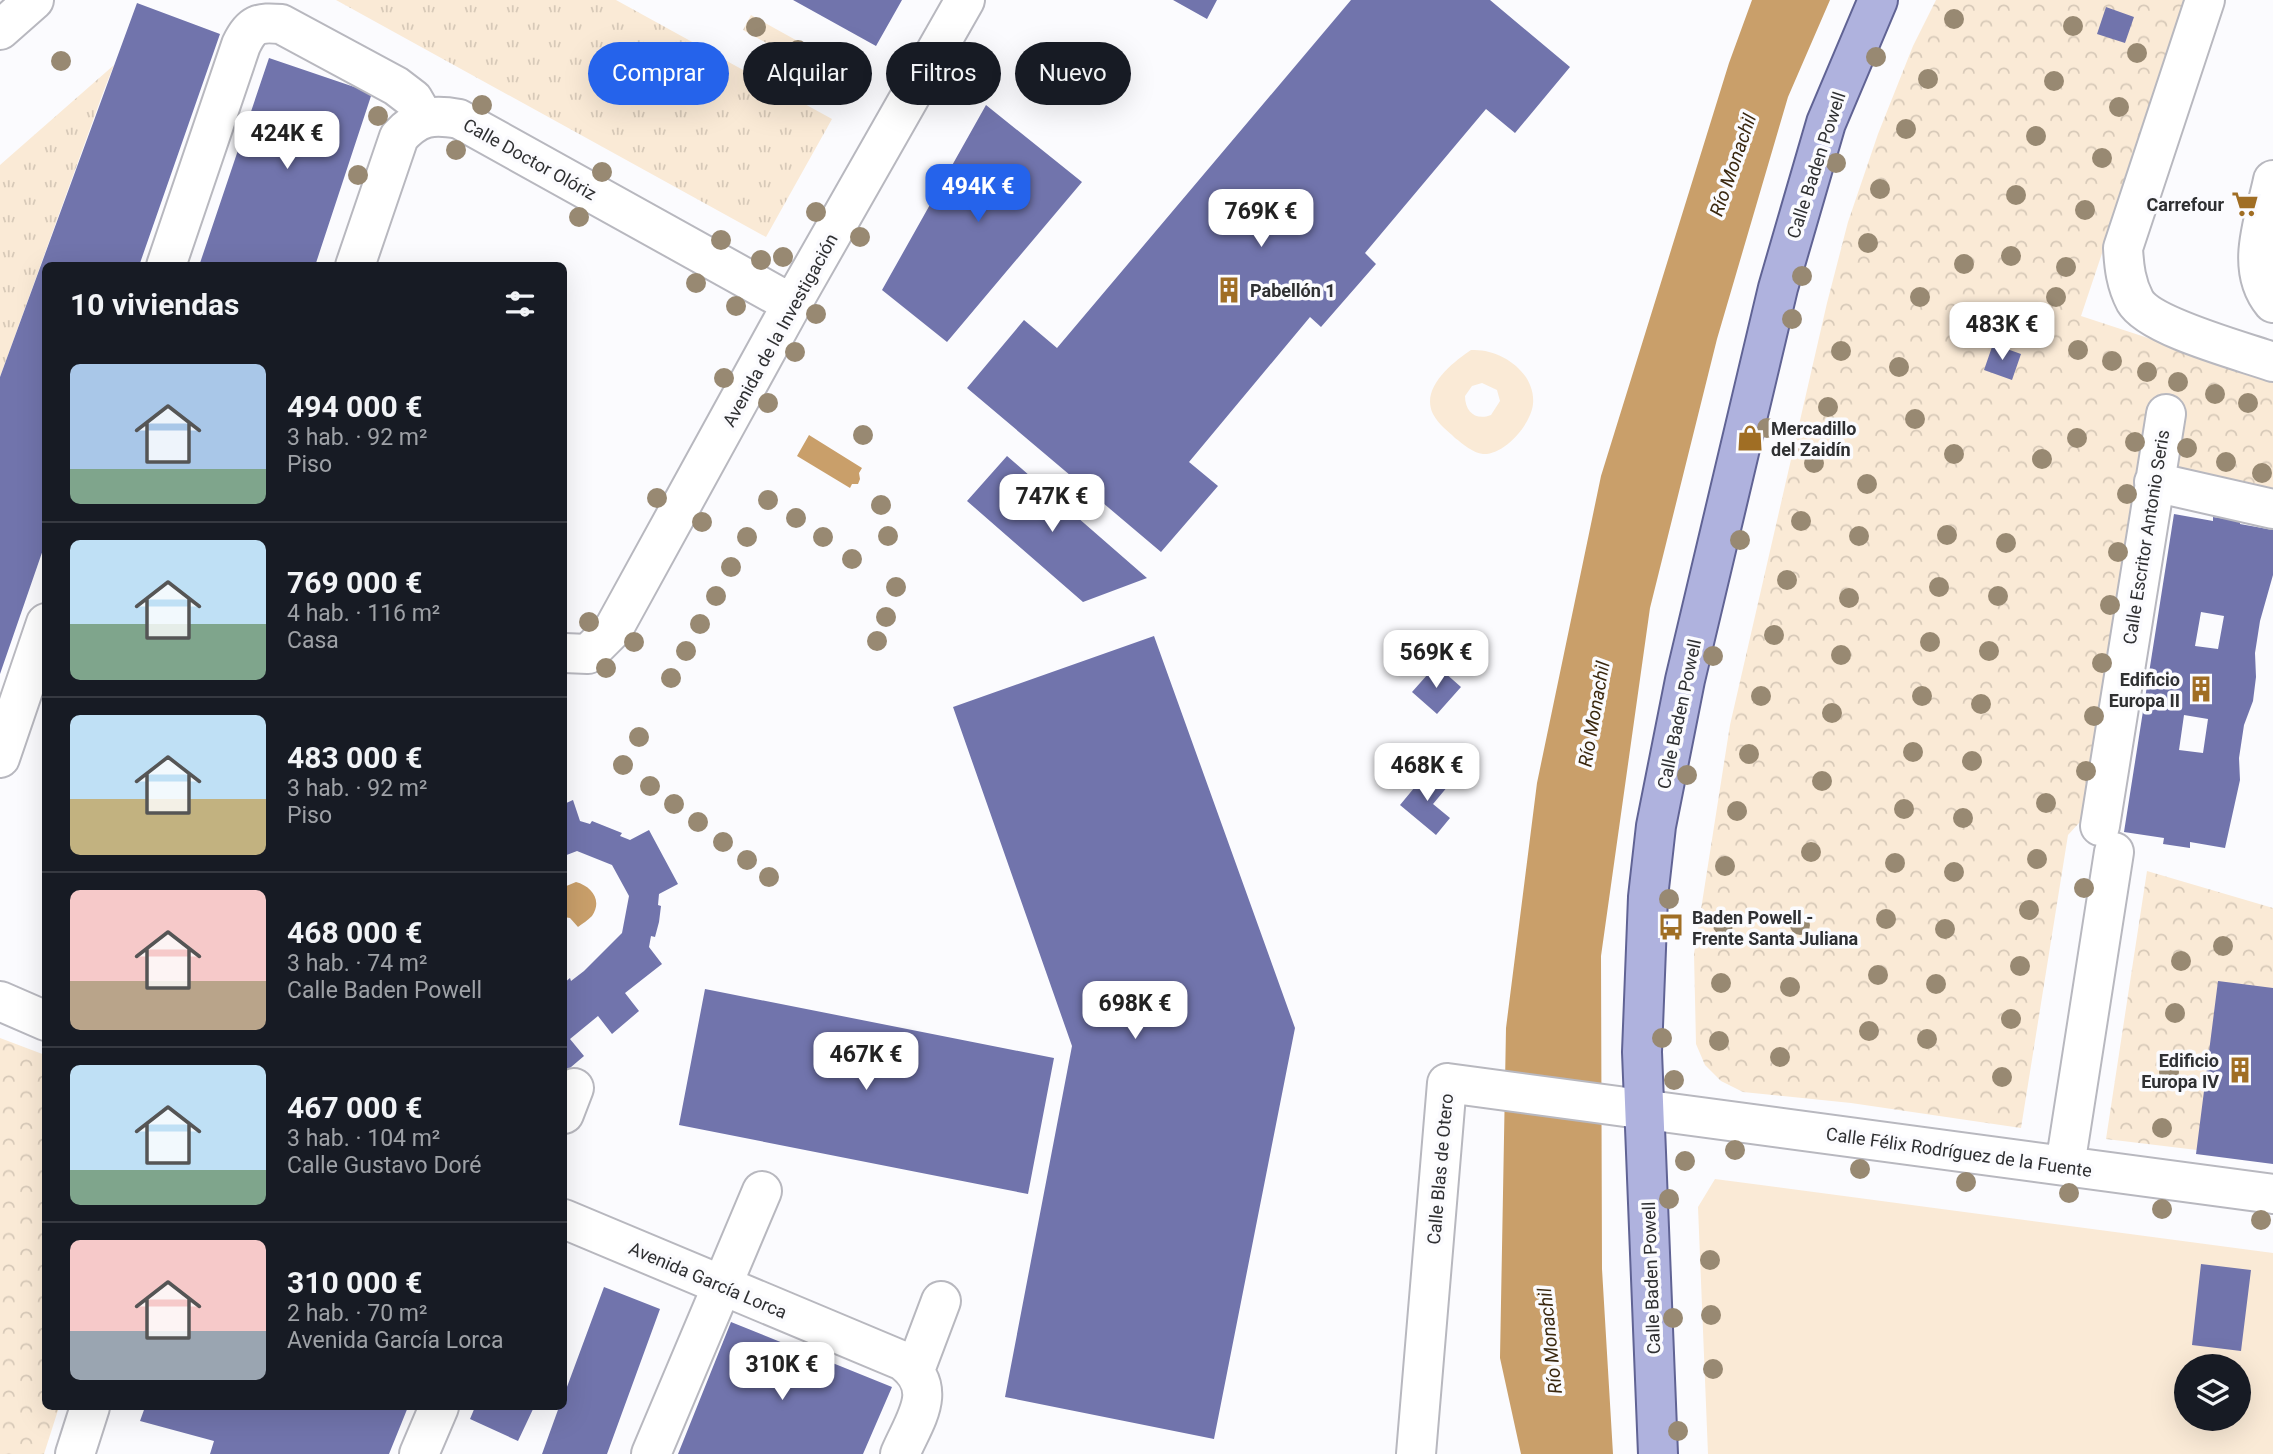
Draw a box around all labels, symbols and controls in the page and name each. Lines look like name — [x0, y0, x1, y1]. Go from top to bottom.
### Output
chip: Comprar — [588, 42, 729, 105]
chip: Alquilar — [743, 42, 872, 105]
chip: Filtros — [886, 42, 1001, 105]
chip: Nuevo — [1015, 42, 1131, 105]
street label: Calle Baden Powell — [1782, 89, 1850, 241]
water label: Río Monachil — [1705, 110, 1761, 219]
pin: 424K € — [230, 111, 344, 171]
street label: Calle Doctor Olóriz — [460, 114, 600, 204]
text: 424K € — [250, 120, 324, 147]
pin: 494K € — [921, 164, 1035, 224]
text: 494K € — [941, 173, 1015, 200]
supermarket icon: Carrefour — [2230, 189, 2260, 219]
pin: 769K € — [1204, 190, 1318, 249]
place label: Carrefour — [2147, 194, 2224, 215]
text: 769K € — [1224, 198, 1298, 225]
street label: Avenida de la Investigación — [718, 230, 842, 430]
building icon: Pabellón 1 — [1214, 275, 1244, 305]
place label: Pabellón 1 — [1250, 280, 1336, 301]
icon: filters — [501, 285, 539, 323]
text: 10 viviendas — [70, 287, 240, 322]
pin: 483K € — [1945, 302, 2059, 362]
text: 483K € — [1965, 311, 2039, 338]
text: 494 000 € — [287, 389, 422, 424]
icon: home — [126, 392, 210, 476]
place label: Mercadillo del Zaidín — [1771, 418, 1857, 460]
shop icon: Mercadillo del Zaidín — [1735, 423, 1765, 453]
text: 3 hab. · 92 m² — [287, 424, 427, 451]
street label: Calle Escritor Antonio Seris — [2119, 428, 2173, 646]
text: Piso — [287, 451, 332, 478]
pin: 747K € — [995, 475, 1109, 534]
text: 747K € — [1015, 483, 1089, 510]
text: 769 000 € — [287, 565, 422, 600]
icon: home — [126, 568, 210, 652]
text: 4 hab. · 116 m² — [287, 600, 440, 627]
text: Casa — [287, 627, 339, 654]
pin: 569K € — [1379, 630, 1493, 690]
street label: Calle Baden Powell — [1653, 637, 1705, 791]
text: 569K € — [1399, 639, 1473, 666]
water label: Río Monachil — [1573, 659, 1615, 769]
place label: Edificio Europa II — [2109, 669, 2180, 711]
building icon: Edificio Europa II — [2186, 674, 2216, 704]
text: 483 000 € — [287, 740, 422, 775]
icon: home — [126, 743, 210, 827]
pin: 468K € — [1370, 744, 1484, 803]
text: 468K € — [1390, 752, 1464, 779]
text: 3 hab. · 92 m² — [287, 775, 427, 802]
text: Piso — [287, 802, 332, 829]
place label: Baden Powell - Frente Santa Juliana — [1692, 907, 1859, 949]
bus stop icon: Baden Powell - Frente Santa Juliana — [1656, 912, 1686, 942]
text: 468 000 € — [287, 915, 422, 950]
icon: home — [126, 918, 210, 1002]
text: 3 hab. · 74 m² — [287, 950, 427, 977]
text: Calle Baden Powell — [287, 977, 482, 1004]
pin: 698K € — [1078, 982, 1192, 1041]
text: 698K € — [1098, 990, 1172, 1017]
pin: 467K € — [809, 1032, 923, 1092]
text: 467K € — [829, 1041, 903, 1068]
place label: Edificio Europa IV — [2141, 1050, 2219, 1092]
building icon: Edificio Europa IV — [2225, 1055, 2255, 1085]
text: 467 000 € — [287, 1090, 422, 1125]
icon: home — [126, 1093, 210, 1177]
street label: Calle Blas de Otero — [1423, 1093, 1457, 1245]
street label: Calle Félix Rodríguez de la Fuente — [1825, 1123, 2093, 1181]
text: 3 hab. · 104 m² — [287, 1125, 440, 1152]
text: Calle Gustavo Doré — [287, 1152, 481, 1179]
street label: Calle Baden Powell — [1638, 1201, 1664, 1355]
street label: Avenida García Lorca — [626, 1237, 790, 1323]
text: 310 000 € — [287, 1265, 422, 1300]
icon: home — [126, 1268, 210, 1352]
water label: Río Monachil — [1533, 1286, 1567, 1395]
text: 2 hab. · 70 m² — [287, 1300, 427, 1327]
text: Avenida García Lorca — [287, 1327, 503, 1354]
pin: 310K € — [725, 1342, 839, 1402]
text: 310K € — [745, 1351, 819, 1378]
map controls — [2174, 1354, 2251, 1431]
button: layers — [2174, 1354, 2251, 1431]

